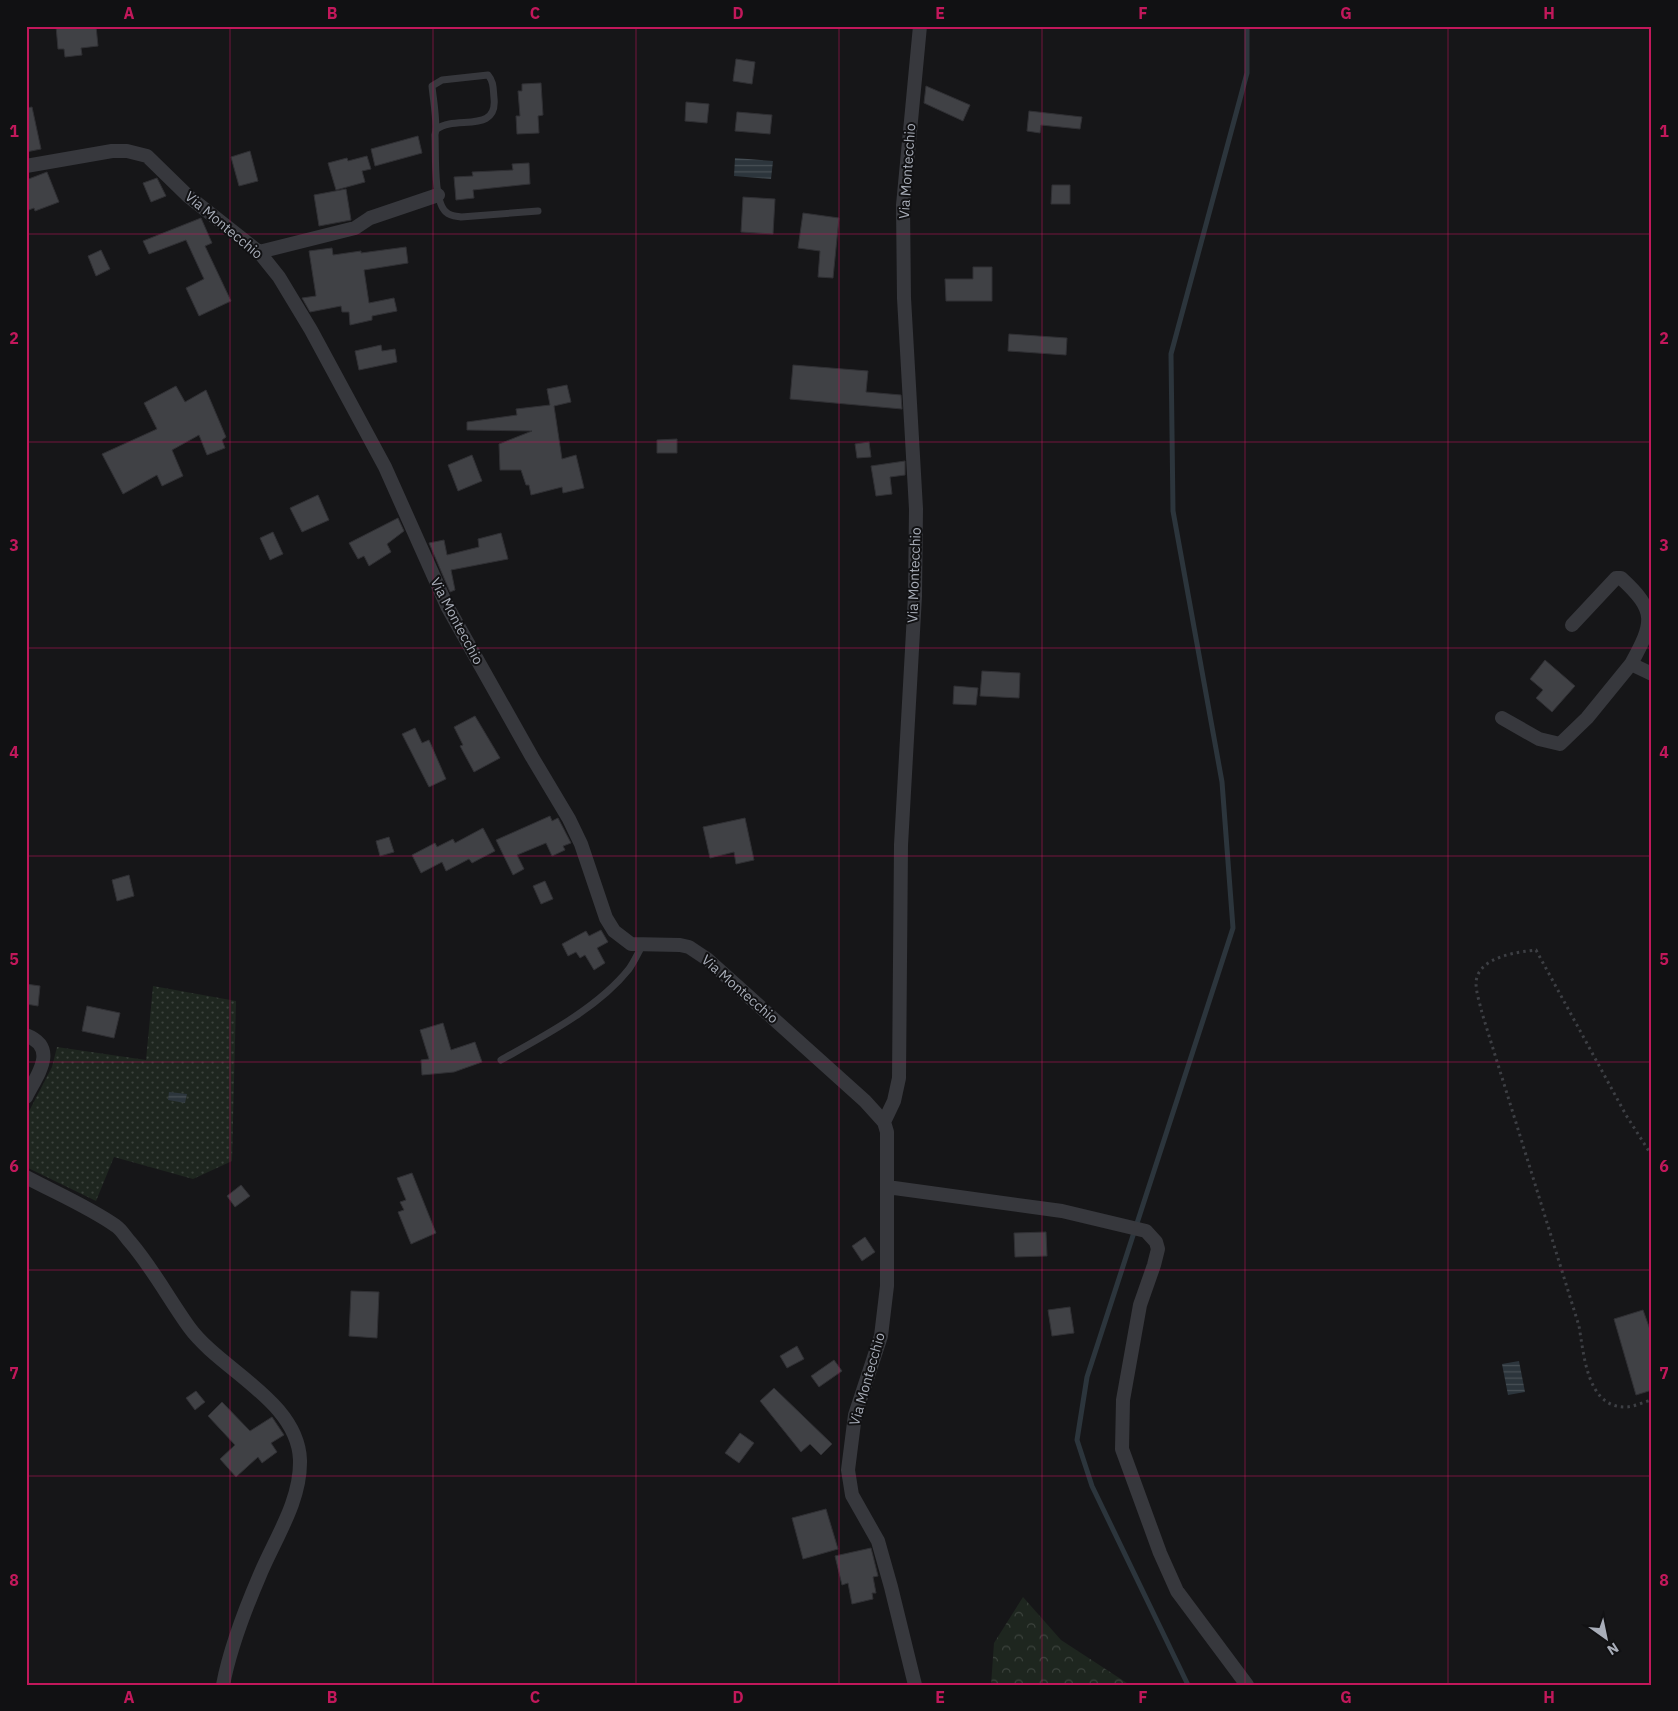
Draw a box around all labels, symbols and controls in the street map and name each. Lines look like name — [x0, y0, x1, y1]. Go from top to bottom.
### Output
text: A — [124, 3, 135, 23]
text: B — [327, 3, 338, 23]
text: C — [530, 3, 540, 23]
text: D — [732, 3, 744, 23]
text: E — [935, 3, 945, 23]
text: F — [1138, 3, 1148, 23]
text: G — [1340, 3, 1352, 23]
text: H — [1543, 3, 1555, 23]
text: 1 — [9, 121, 19, 141]
text: 1 — [1659, 121, 1669, 141]
street label: Via Montecchio — [895, 122, 919, 219]
street label: Via Montecchio — [182, 187, 267, 263]
text: 2 — [9, 328, 19, 348]
text: 2 — [1659, 328, 1669, 348]
street label: Via Montecchio — [903, 527, 925, 623]
text: 3 — [9, 535, 19, 555]
text: 3 — [1659, 535, 1669, 555]
street label: Via Montecchio — [427, 574, 488, 668]
text: 4 — [9, 742, 19, 762]
text: 4 — [1659, 742, 1669, 762]
text: 5 — [9, 949, 19, 969]
text: 5 — [1659, 949, 1669, 969]
street label: Via Montecchio — [698, 951, 782, 1027]
text: 6 — [9, 1156, 19, 1176]
text: 6 — [1659, 1156, 1669, 1176]
street label: Via Montecchio — [845, 1330, 889, 1428]
text: 7 — [9, 1363, 19, 1383]
text: 7 — [1659, 1363, 1669, 1383]
text: 8 — [9, 1570, 19, 1590]
text: 8 — [1659, 1570, 1669, 1590]
north arrow — [1580, 1614, 1630, 1664]
text: N — [1604, 1639, 1622, 1659]
text: A — [124, 1687, 135, 1707]
text: B — [327, 1687, 338, 1707]
text: C — [530, 1687, 540, 1707]
text: D — [732, 1687, 744, 1707]
text: E — [935, 1687, 945, 1707]
text: F — [1138, 1687, 1148, 1707]
text: G — [1340, 1687, 1352, 1707]
text: H — [1543, 1687, 1555, 1707]

